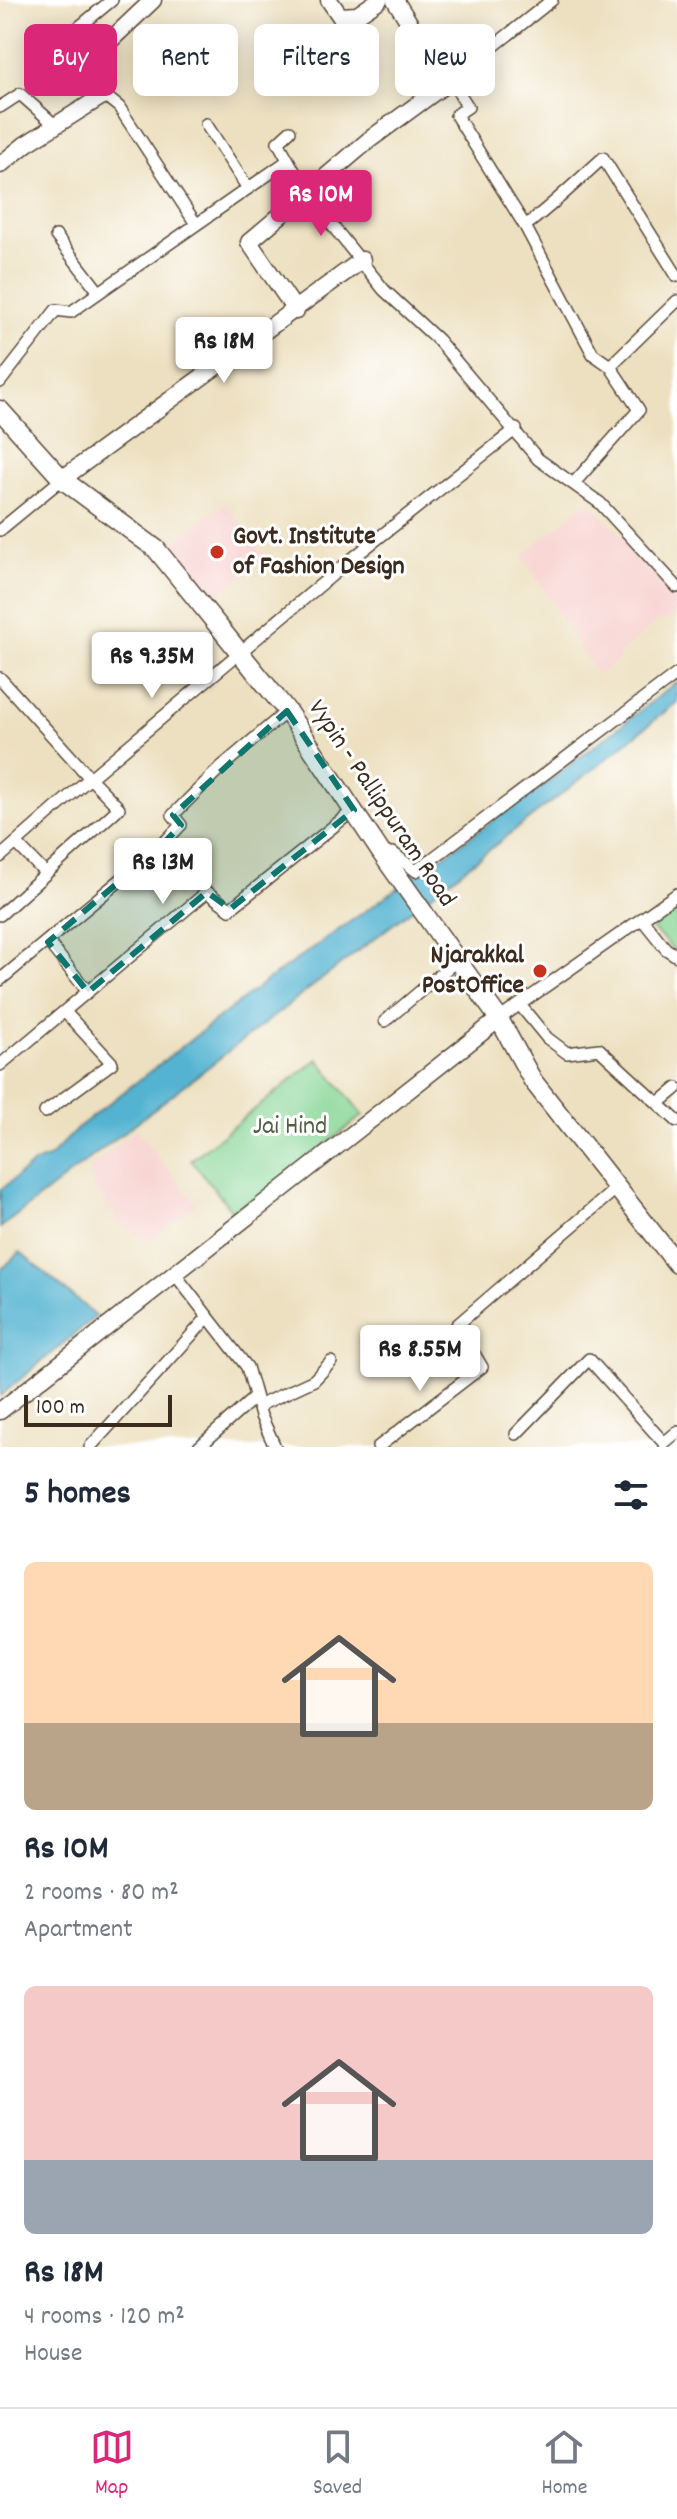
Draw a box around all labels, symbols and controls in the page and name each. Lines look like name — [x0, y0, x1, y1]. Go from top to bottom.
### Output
chip: Buy — [24, 24, 117, 96]
chip: Rent — [133, 24, 238, 96]
chip: Filters — [254, 24, 379, 96]
chip: New — [395, 24, 495, 96]
pin: Rs 10M — [256, 170, 386, 238]
text: Rs 10M — [289, 177, 353, 214]
pin: Rs 18M — [159, 317, 289, 385]
text: Rs 18M — [194, 324, 254, 361]
place label: Govt. Institute of Fashion Design — [233, 519, 405, 586]
marker: Govt. Institute of Fashion Design — [208, 543, 226, 561]
pin: Rs 9.35M — [69, 632, 235, 700]
text: Rs 9.35M — [110, 639, 194, 676]
street label: Vypin - Pallippuram Road — [298, 693, 464, 915]
pin: Rs 13M — [98, 838, 228, 906]
text: Rs 13M — [132, 845, 194, 882]
place label: Njarakkal PostOffice — [422, 938, 525, 1005]
marker: Njarakkal PostOffice — [531, 962, 549, 980]
park label: Jai Hind — [253, 1109, 327, 1146]
pin: Rs 8.55M — [337, 1325, 503, 1393]
text: Rs 8.55M — [378, 1332, 462, 1369]
scale bar — [24, 1391, 172, 1427]
text: 100 m — [36, 1393, 85, 1424]
text: 5 homes — [24, 1471, 131, 1520]
icon: filters — [609, 1473, 653, 1517]
icon: home — [267, 1614, 411, 1758]
text: Rs 10M — [24, 1826, 109, 1875]
text: 2 rooms · 80 m² — [24, 1875, 179, 1912]
text: Apartment — [24, 1912, 133, 1949]
icon: home — [267, 2038, 411, 2182]
text: Rs 18M — [24, 2250, 104, 2299]
text: 4 rooms · 120 m² — [24, 2299, 185, 2336]
text: House — [24, 2336, 82, 2373]
tab: Map — [90, 2425, 134, 2504]
tab: Saved — [313, 2425, 362, 2504]
tab: Home — [541, 2425, 587, 2504]

